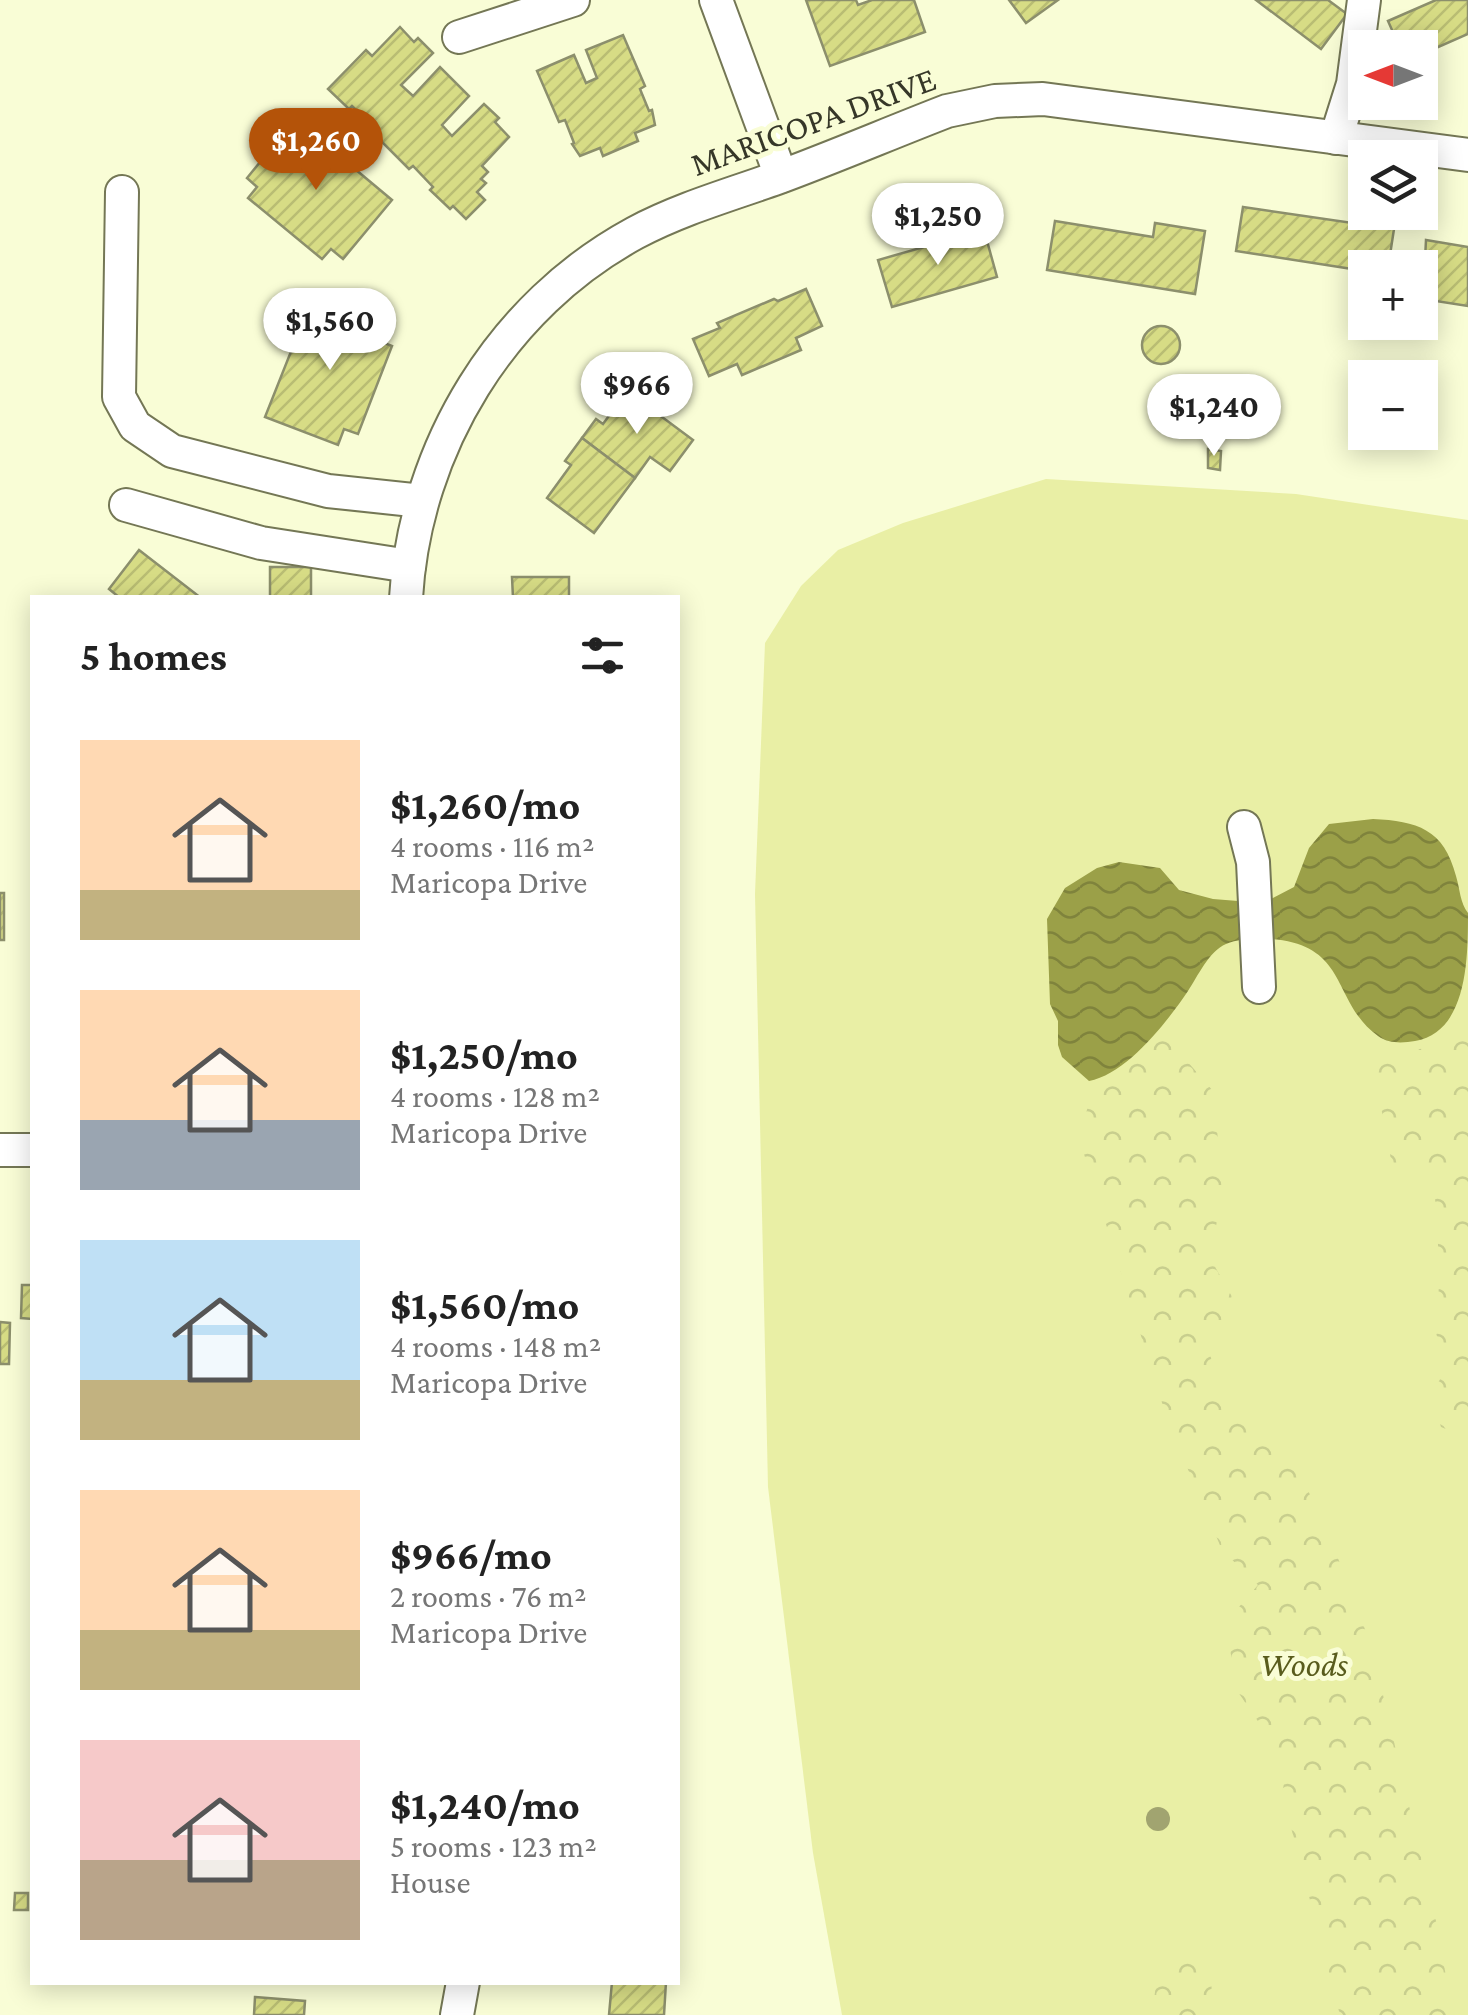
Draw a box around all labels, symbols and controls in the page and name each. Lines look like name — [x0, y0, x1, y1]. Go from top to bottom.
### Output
north arrow — [1348, 30, 1438, 120]
map controls — [1348, 30, 1438, 450]
street label: MARICOPA DRIVE — [685, 59, 941, 184]
pin: $1,260 — [235, 108, 397, 193]
text: $1,260 — [271, 122, 361, 158]
button: layers — [1348, 140, 1438, 230]
pin: $1,250 — [857, 183, 1019, 268]
text: $1,250 — [894, 197, 982, 233]
button: + — [1348, 250, 1438, 340]
pin: $1,560 — [249, 288, 411, 373]
text: $1,560 — [285, 302, 375, 338]
pin: $966 — [578, 352, 696, 437]
button: − — [1348, 360, 1438, 450]
text: $966 — [603, 366, 671, 402]
pin: $1,240 — [1133, 374, 1295, 459]
text: $1,240 — [1169, 388, 1259, 424]
icon: filters — [575, 628, 630, 683]
text: 5 homes — [80, 632, 227, 679]
icon: home — [160, 780, 280, 900]
text: $1,260/mo — [390, 781, 580, 828]
text: 4 rooms · 116 m² — [390, 828, 594, 864]
text: Maricopa Drive — [390, 864, 587, 900]
icon: home — [160, 1030, 280, 1150]
text: $1,250/mo — [390, 1031, 578, 1078]
text: 4 rooms · 128 m² — [390, 1078, 600, 1114]
text: Maricopa Drive — [390, 1114, 587, 1150]
icon: home — [160, 1280, 280, 1400]
text: $1,560/mo — [390, 1281, 579, 1328]
text: 4 rooms · 148 m² — [390, 1328, 601, 1364]
text: Maricopa Drive — [390, 1364, 587, 1400]
icon: home — [160, 1530, 280, 1650]
text: $966/mo — [390, 1531, 552, 1578]
text: 2 rooms · 76 m² — [390, 1578, 587, 1614]
text: Maricopa Drive — [390, 1614, 587, 1650]
park label: Woods — [1260, 1645, 1348, 1684]
icon: home — [160, 1780, 280, 1900]
text: $1,240/mo — [390, 1781, 580, 1828]
text: 5 rooms · 123 m² — [390, 1828, 597, 1864]
text: House — [390, 1864, 470, 1900]

